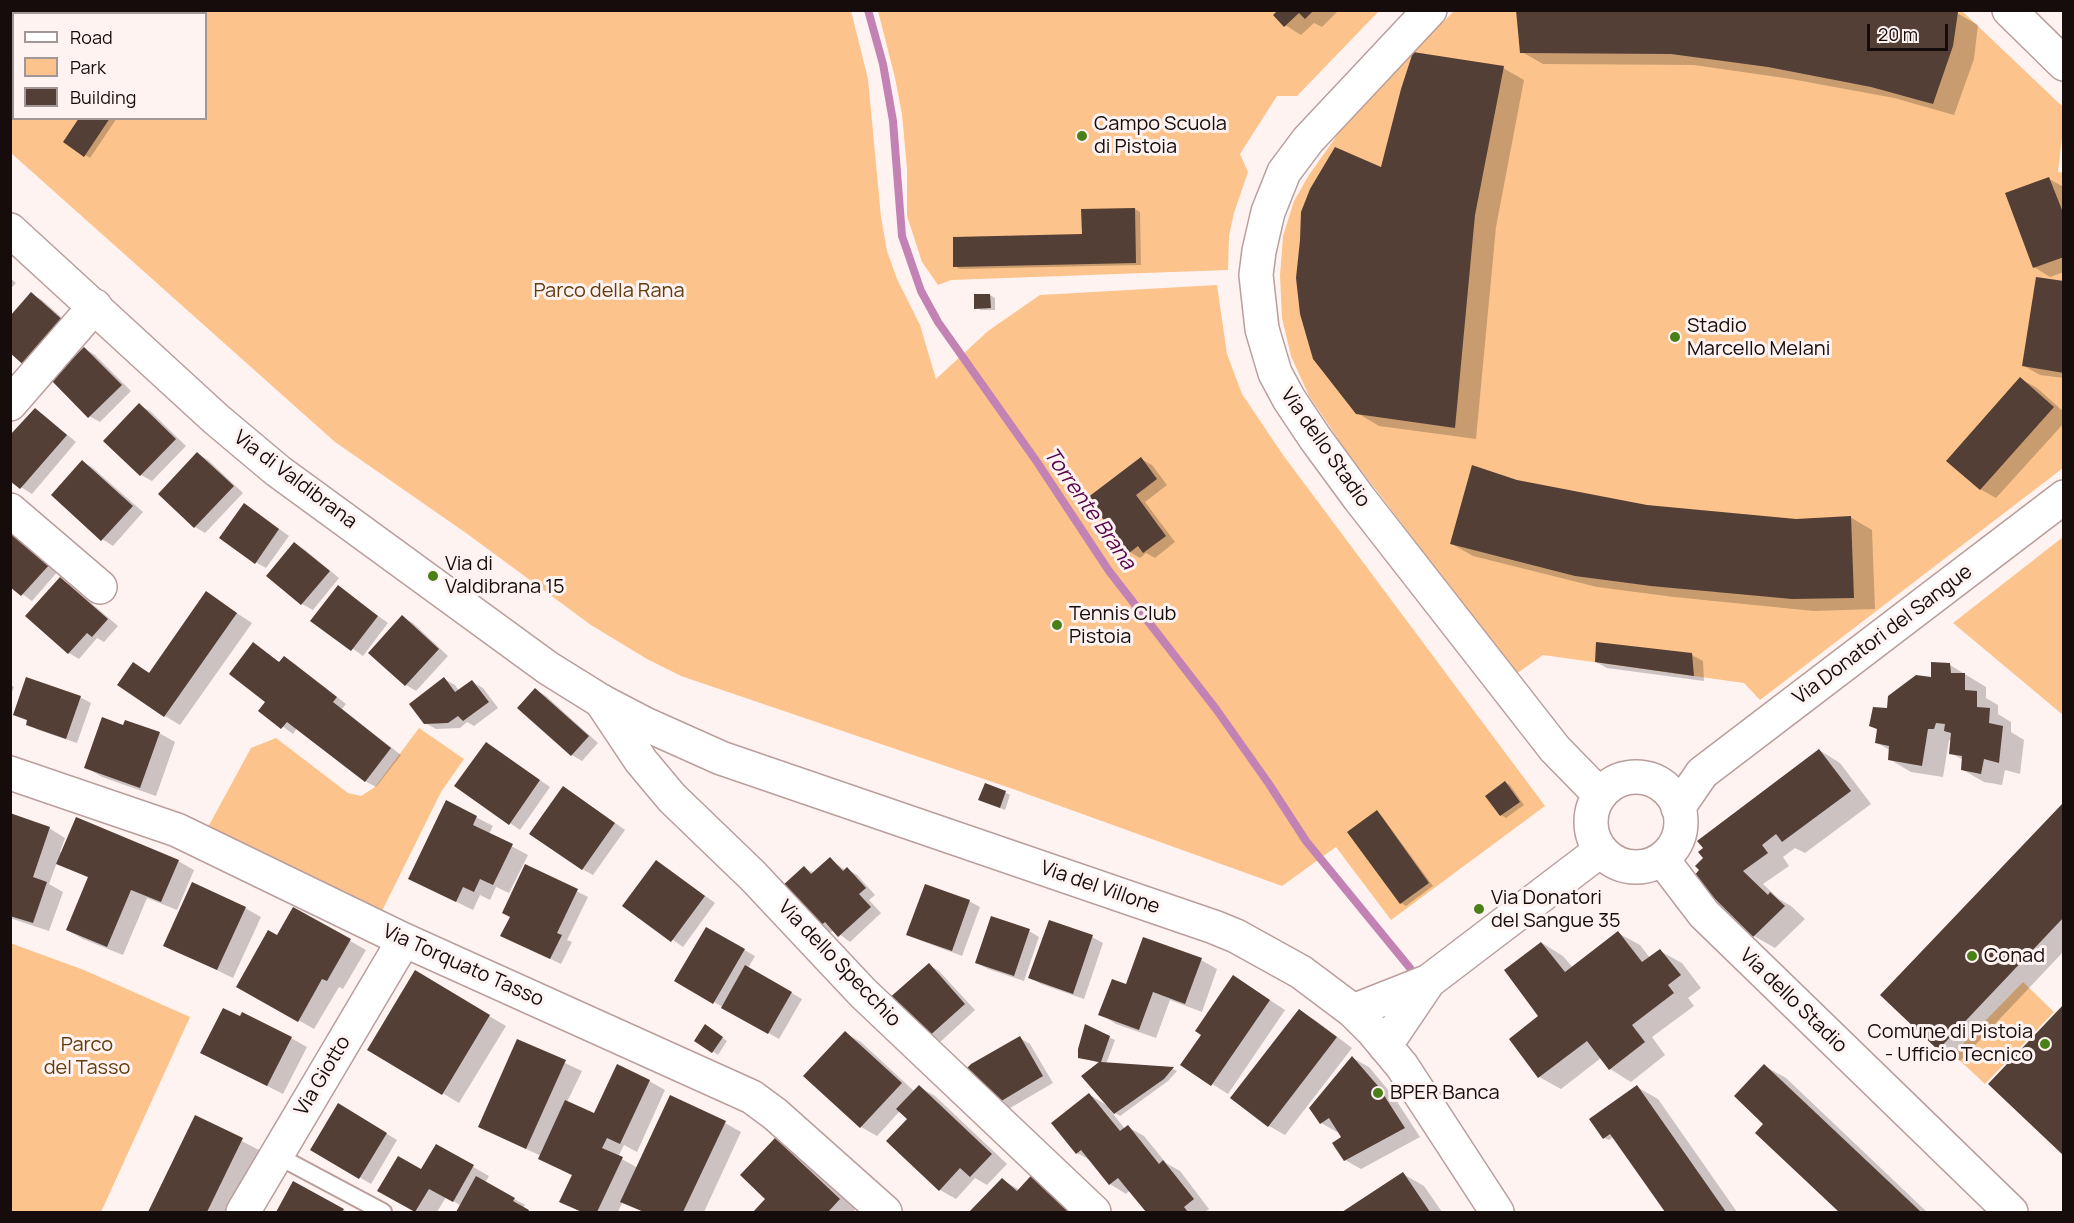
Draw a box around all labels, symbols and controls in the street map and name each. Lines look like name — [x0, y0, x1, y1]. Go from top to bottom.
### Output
legend — [12, 12, 207, 120]
scale bar — [1870, 12, 1951, 50]
text: 20 m — [1878, 22, 1918, 46]
text: Road — [70, 25, 113, 49]
text: Park — [70, 55, 106, 79]
text: Building — [70, 85, 136, 109]
place label: Campo Scuola di Pistoia — [1094, 112, 1227, 159]
marker: Campo Scuola di Pistoia — [1075, 129, 1089, 143]
park label: Parco della Rana — [533, 279, 685, 303]
place label: Stadio Marcello Melani — [1687, 314, 1830, 361]
marker: Stadio Marcello Melani — [1668, 330, 1682, 344]
street label: Via dello Stadio — [1275, 384, 1375, 512]
street label: Via di Valdibrana — [229, 426, 361, 534]
water label: Torrente Brana — [1038, 443, 1140, 575]
place label: Via di Valdibrana 15 — [445, 552, 565, 599]
street label: Via Donatori del Sangue — [1789, 560, 1977, 710]
marker: Via di Valdibrana 15 — [426, 569, 440, 583]
place label: Tennis Club Pistoia — [1069, 602, 1176, 649]
marker: Tennis Club Pistoia — [1050, 618, 1064, 632]
street label: Via del Villone — [1037, 856, 1163, 920]
place label: Via Donatori del Sangue 35 — [1491, 886, 1621, 933]
street label: Via dello Specchio — [773, 896, 905, 1032]
marker: Via Donatori del Sangue 35 — [1472, 902, 1486, 916]
street label: Via Torquato Tasso — [379, 920, 547, 1012]
street label: Via dello Stadio — [1734, 944, 1852, 1058]
place label: Conad — [1984, 944, 2045, 968]
marker: Conad — [1965, 949, 1979, 963]
place label: Comune di Pistoia - Ufficio Tecnico — [1868, 1020, 2033, 1067]
street label: Via Giotto — [290, 1032, 356, 1120]
park label: Parco del Tasso — [44, 1033, 130, 1080]
marker: Comune di Pistoia - Ufficio Tecnico — [2038, 1037, 2052, 1051]
place label: BPER Banca — [1390, 1081, 1500, 1105]
marker: BPER Banca — [1371, 1086, 1385, 1100]

